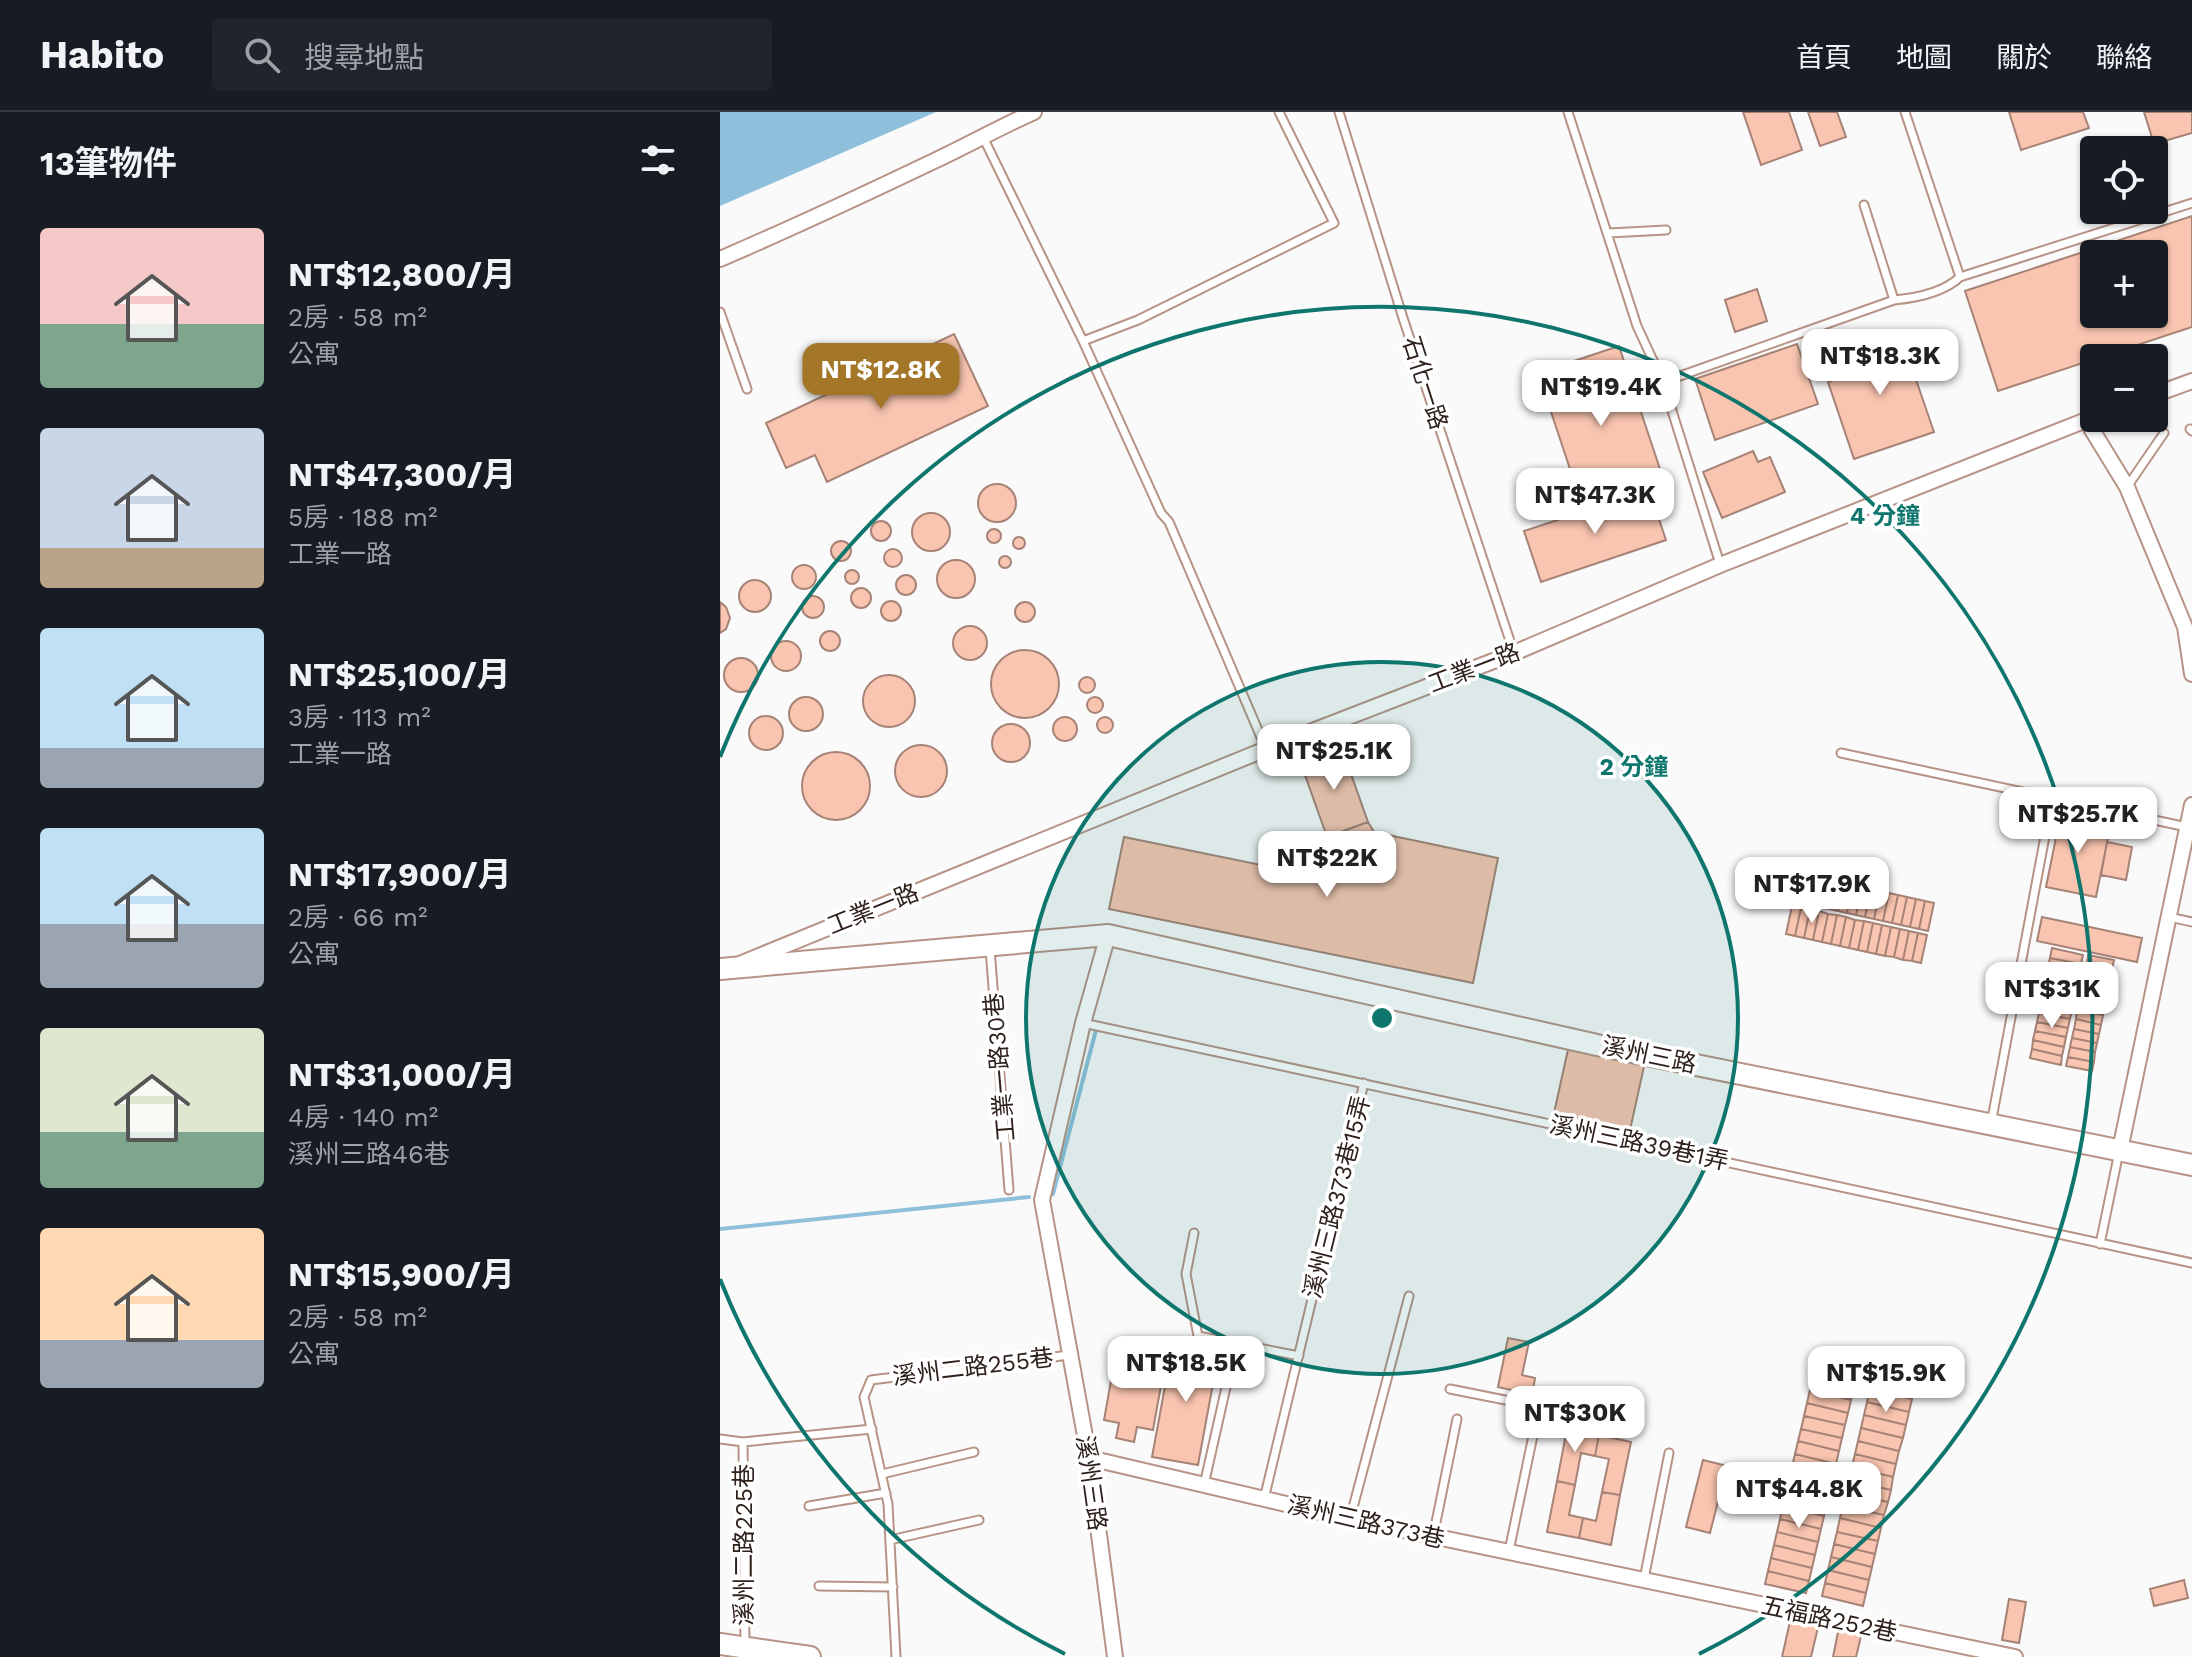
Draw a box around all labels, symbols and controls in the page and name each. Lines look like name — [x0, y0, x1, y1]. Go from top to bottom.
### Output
search box — [212, 19, 772, 91]
text: Habito — [40, 33, 164, 77]
icon: search — [240, 33, 284, 77]
text: 搜尋地點 — [304, 40, 424, 75]
text: 首頁 — [1796, 41, 1852, 74]
text: 地圖 — [1896, 41, 1952, 74]
text: 關於 — [1996, 41, 2052, 74]
text: 聯絡 — [2096, 41, 2152, 74]
map controls — [2080, 136, 2168, 432]
button: locate — [2080, 136, 2168, 224]
icon: filters — [636, 138, 680, 182]
text: 13筆物件 — [40, 143, 177, 183]
button: + — [2080, 240, 2168, 328]
text: NT$12,800/月 — [288, 254, 516, 294]
icon: home — [104, 260, 200, 356]
text: 2房 · 58 m² — [288, 302, 427, 332]
pin: NT$18.3K — [1797, 329, 1963, 397]
street label: 石化一路 — [1397, 333, 1453, 433]
text: 公寓 — [288, 339, 340, 369]
text: NT$18.3K — [1819, 340, 1941, 370]
pin: NT$12.8K — [798, 343, 964, 411]
button: − — [2080, 344, 2168, 432]
text: NT$12.8K — [820, 354, 942, 384]
pin: NT$19.4K — [1518, 360, 1684, 428]
text: NT$19.4K — [1540, 371, 1662, 401]
text: NT$47,300/月 — [288, 454, 517, 494]
icon: home — [104, 460, 200, 556]
pin: NT$47.3K — [1512, 468, 1678, 536]
text: NT$47.3K — [1534, 479, 1656, 509]
text: 5房 · 188 m² — [288, 502, 438, 532]
text: 4 分鐘 — [1850, 502, 1920, 530]
text: 工業一路 — [288, 539, 392, 569]
street label: 工業一路 — [1424, 638, 1524, 698]
text: NT$25,100/月 — [288, 654, 511, 694]
icon: home — [104, 660, 200, 756]
text: 3房 · 113 m² — [288, 702, 431, 732]
pin: NT$25.1K — [1251, 724, 1417, 792]
text: NT$25.1K — [1275, 735, 1393, 765]
text: 工業一路 — [288, 739, 392, 769]
text: 2 分鐘 — [1599, 753, 1669, 781]
pin: NT$25.7K — [1995, 787, 2161, 855]
text: NT$25.7K — [2017, 798, 2139, 828]
pin: NT$22K — [1262, 831, 1392, 899]
text: NT$22K — [1276, 842, 1378, 872]
text: NT$17,900/月 — [288, 854, 512, 894]
pin: NT$17.9K — [1729, 857, 1895, 925]
icon: home — [104, 860, 200, 956]
text: NT$17.9K — [1753, 868, 1871, 898]
street label: 工業一路 — [823, 878, 923, 940]
text: 2房 · 66 m² — [288, 902, 428, 932]
text: 公寓 — [288, 939, 340, 969]
pin: NT$31K — [1987, 962, 2117, 1030]
text: NT$31K — [2003, 973, 2101, 1003]
street label: 工業一路30巷 — [980, 992, 1020, 1142]
centre of rings — [1368, 1004, 1396, 1032]
street label: 溪州三路 — [1599, 1031, 1699, 1079]
text: NT$31,000/月 — [288, 1054, 516, 1094]
icon: home — [104, 1060, 200, 1156]
street label: 溪州三路373巷15弄 — [1298, 1093, 1376, 1301]
text: 4房 · 140 m² — [288, 1102, 438, 1132]
street label: 溪州三路39巷1弄 — [1547, 1110, 1731, 1176]
text: 溪州三路46巷 — [288, 1139, 450, 1169]
text: NT$15,900/月 — [288, 1254, 515, 1294]
icon: home — [104, 1260, 200, 1356]
text: 2房 · 58 m² — [288, 1302, 427, 1332]
pin: NT$18.5K — [1103, 1336, 1269, 1404]
text: 公寓 — [288, 1339, 340, 1369]
street label: 溪州二路255巷 — [891, 1343, 1055, 1391]
pin: NT$15.9K — [1803, 1346, 1969, 1414]
text: NT$18.5K — [1126, 1347, 1246, 1377]
text: NT$15.9K — [1826, 1357, 1946, 1387]
pin: NT$30K — [1510, 1386, 1640, 1454]
text: NT$30K — [1524, 1397, 1626, 1427]
street label: 溪州三路 — [1070, 1434, 1112, 1532]
pin: NT$44.8K — [1716, 1462, 1882, 1530]
street label: 溪州二路225巷 — [730, 1464, 758, 1626]
text: NT$44.8K — [1735, 1473, 1863, 1503]
street label: 溪州三路373巷 — [1285, 1490, 1447, 1554]
street label: 五福路252巷 — [1759, 1591, 1899, 1647]

